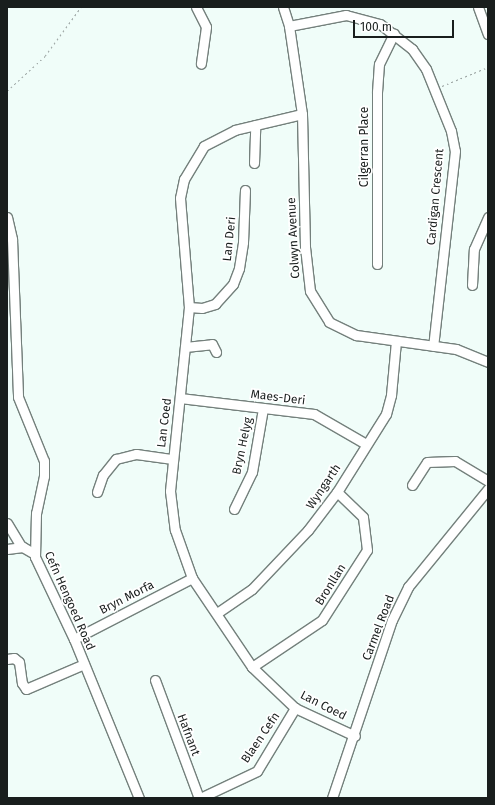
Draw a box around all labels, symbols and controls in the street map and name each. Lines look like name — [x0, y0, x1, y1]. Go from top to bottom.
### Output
scale bar — [355, 12, 456, 38]
text: 100 m — [360, 20, 392, 34]
street label: Cilgerran Place — [358, 107, 372, 187]
street label: Cardigan Crescent — [425, 148, 447, 246]
street label: Colwyn Avenue — [285, 197, 303, 279]
street label: Lan Deri — [220, 216, 240, 262]
street label: Maes-Deri — [250, 388, 306, 408]
street label: Lan Coed — [155, 397, 175, 449]
street label: Bryn Helyg — [230, 416, 256, 476]
street label: Wyngarth — [304, 462, 344, 512]
street label: Cefn Hengoed Road — [41, 549, 97, 653]
street label: Bronllan — [313, 562, 349, 608]
street label: Bryn Morfa — [97, 578, 157, 618]
street label: Carmel Road — [360, 593, 398, 663]
street label: Lan Coed — [298, 688, 348, 724]
street label: Blaen Cefn — [239, 710, 283, 766]
street label: Hafnant — [173, 712, 203, 758]

